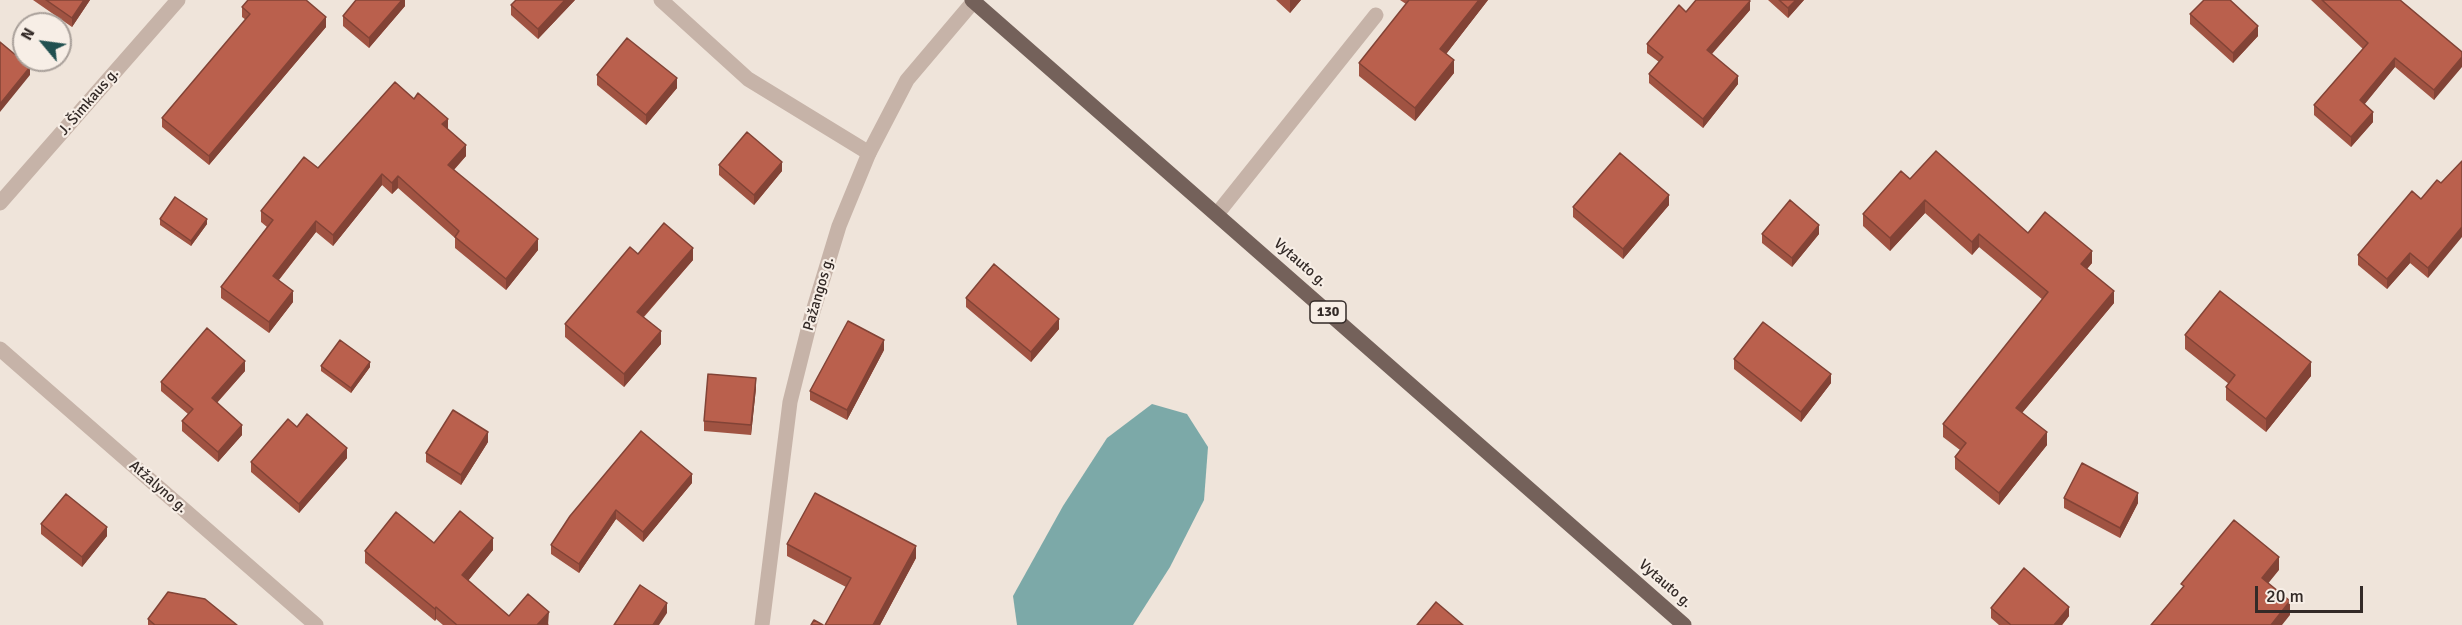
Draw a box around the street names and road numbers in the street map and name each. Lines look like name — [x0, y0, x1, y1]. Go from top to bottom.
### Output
street label: J. Šimkaus g. — [55, 65, 123, 139]
street label: Vytauto g. — [1270, 235, 1330, 291]
street label: Pažangos g. — [800, 255, 838, 333]
road number: 130 — [1310, 301, 1346, 323]
street label: Atžalyno g. — [125, 457, 191, 517]
street label: Vytauto g. — [1635, 556, 1695, 612]

